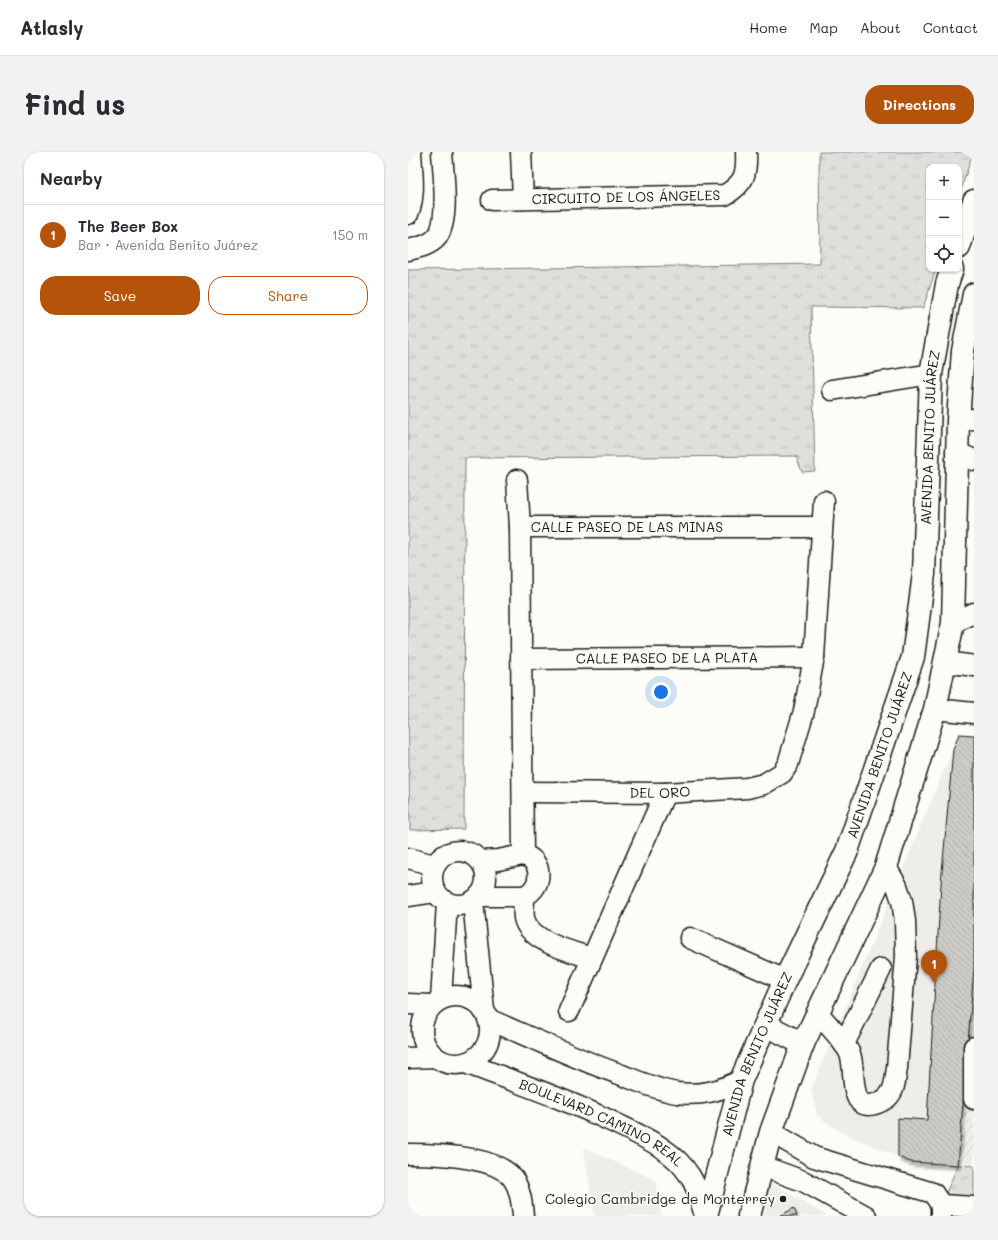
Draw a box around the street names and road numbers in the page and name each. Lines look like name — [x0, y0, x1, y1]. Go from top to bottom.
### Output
street label: CIRCUITO DE LOS ÁNGELES — [531, 185, 721, 208]
street label: AVENIDA BENITO JUÁREZ — [916, 349, 944, 525]
street label: CALLE PASEO DE LAS MINAS — [531, 517, 723, 536]
street label: CALLE PASEO DE LA PLATA — [576, 647, 758, 668]
street label: AVENIDA BENITO JUÁREZ — [842, 669, 916, 841]
street label: DEL ORO — [630, 781, 691, 802]
street label: AVENIDA BENITO JUÁREZ — [717, 969, 796, 1138]
street label: BOULEVARD CAMINO REAL — [517, 1074, 688, 1171]

